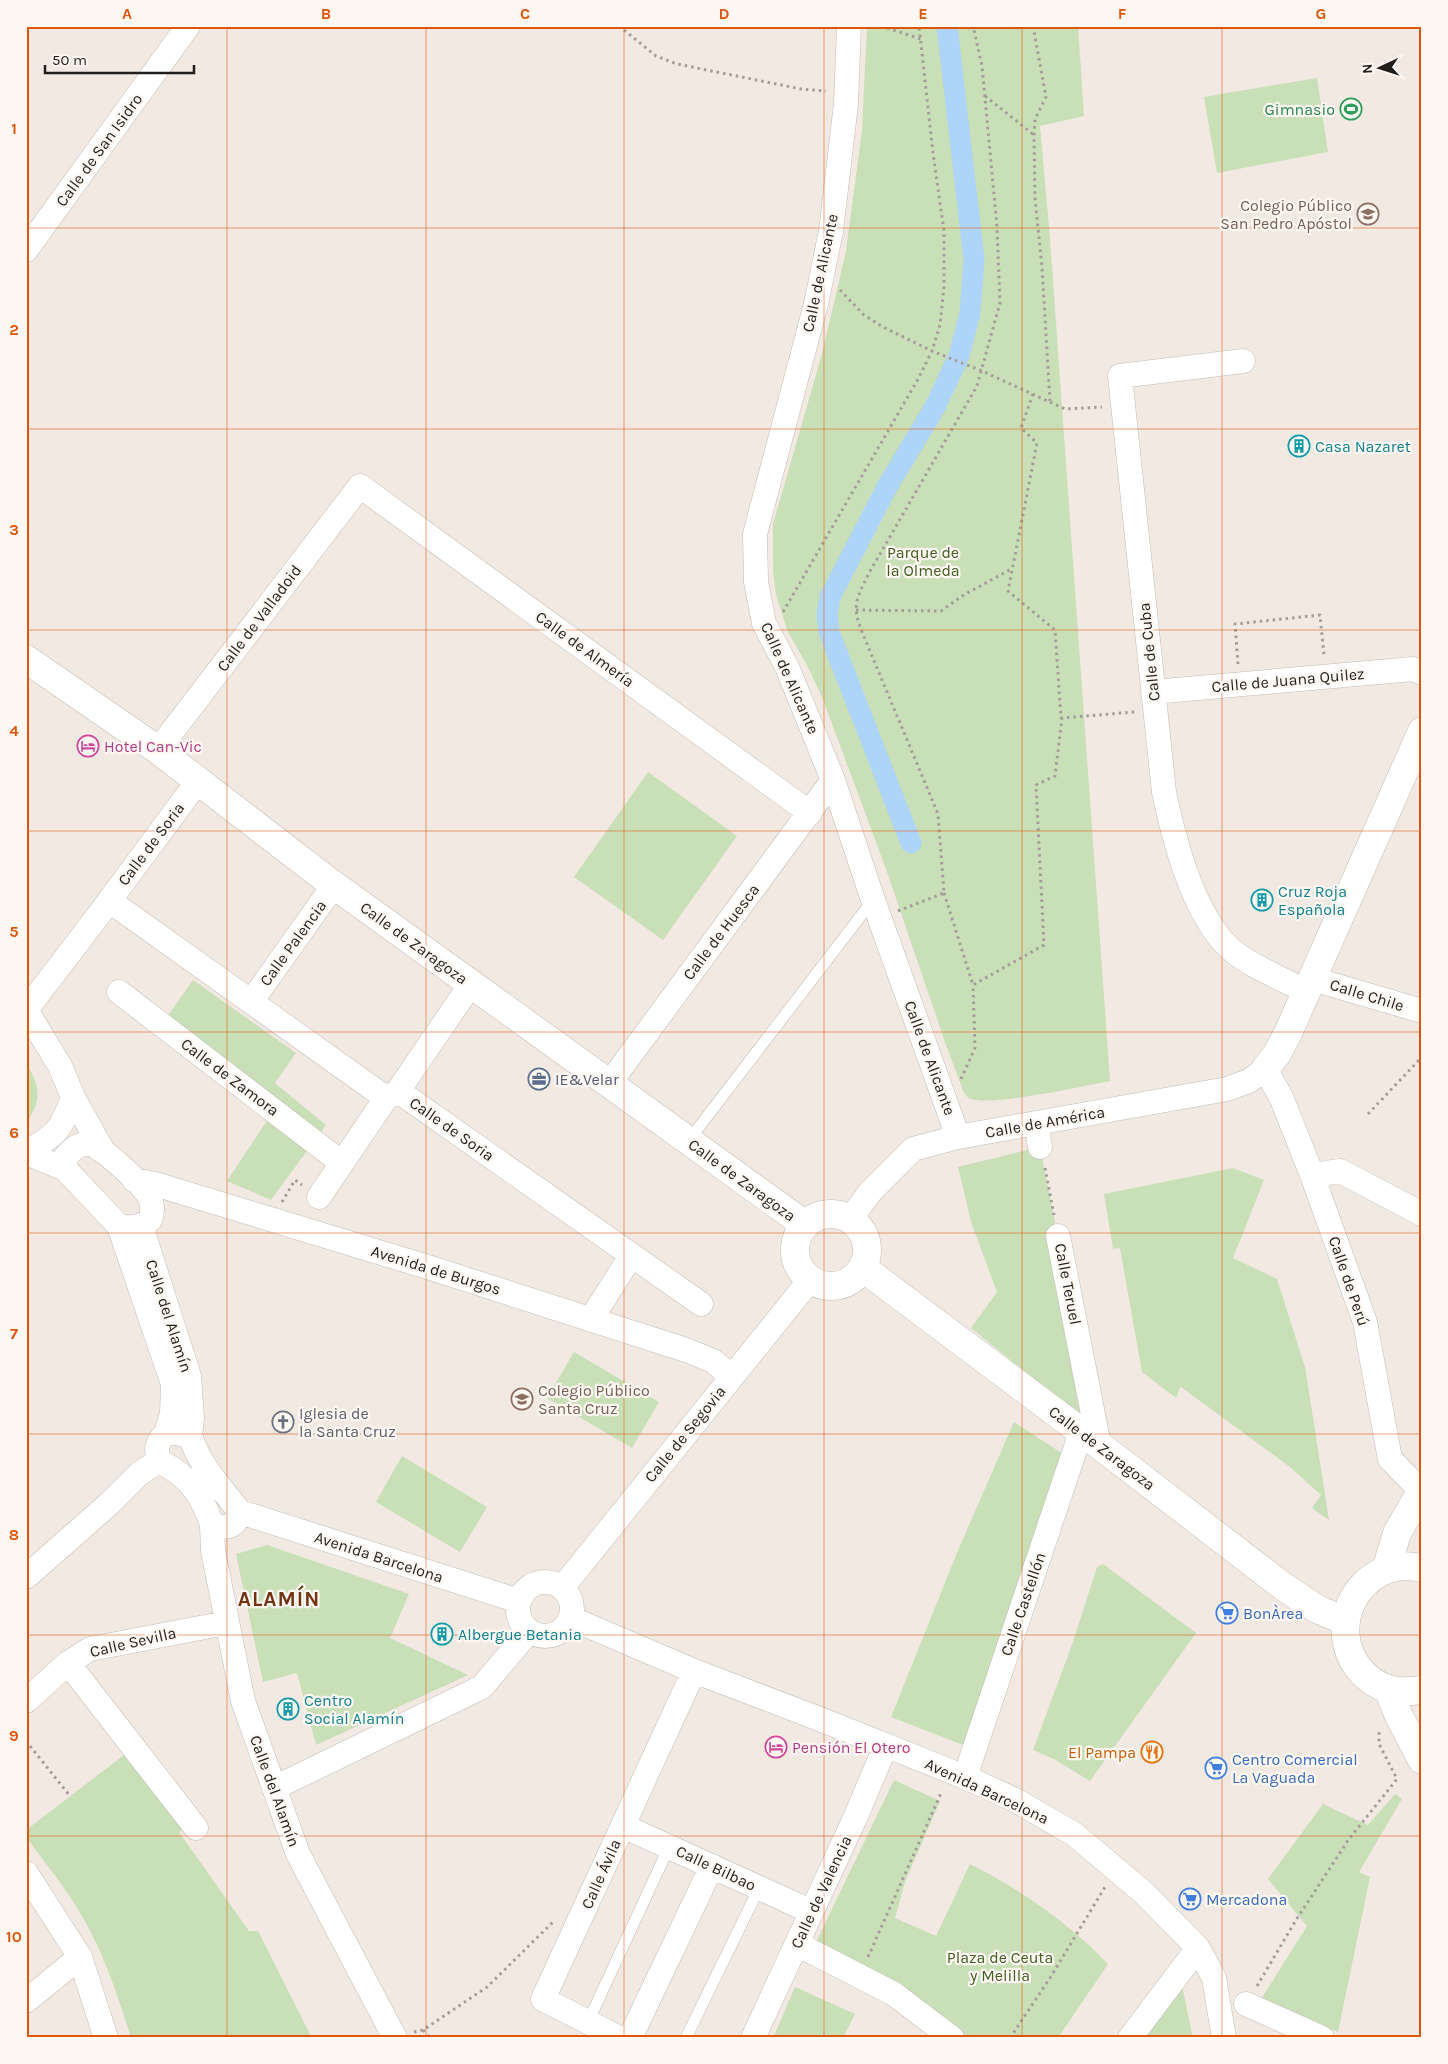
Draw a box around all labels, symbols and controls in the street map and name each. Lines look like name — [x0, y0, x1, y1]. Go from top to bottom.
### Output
text: A — [122, 4, 132, 23]
text: B — [321, 4, 331, 23]
text: C — [520, 4, 530, 23]
text: D — [719, 4, 730, 23]
text: E — [918, 4, 928, 23]
text: F — [1118, 4, 1127, 23]
text: G — [1316, 4, 1326, 23]
scale bar — [45, 42, 194, 74]
north arrow — [1356, 42, 1406, 92]
text: 50 m — [52, 51, 87, 69]
text: N — [1359, 63, 1376, 74]
street label: Calle de San Isidro — [52, 90, 146, 210]
sports icon: Gimnasio — [1339, 97, 1363, 121]
place label: Gimnasio — [1265, 100, 1335, 119]
text: 1 — [11, 119, 17, 138]
place label: Colegio Público San Pedro Apóstol — [1220, 196, 1352, 233]
school or university icon: Colegio Público San Pedro Apóstol — [1356, 202, 1380, 226]
street label: Calle de Alicante — [798, 212, 842, 334]
text: 2 — [9, 320, 19, 339]
building icon: Casa Nazaret — [1287, 434, 1311, 458]
place label: Casa Nazaret — [1315, 437, 1411, 456]
text: 3 — [9, 520, 19, 539]
park label: Parque de la Olmeda — [886, 543, 960, 580]
street label: Calle de Valladoid — [213, 561, 305, 675]
street label: Calle de Cuba — [1134, 602, 1164, 702]
street label: Calle de Almería — [532, 607, 638, 691]
street label: Calle de Alicante — [757, 619, 823, 737]
street label: Calle de Juana Quilez — [1211, 664, 1365, 696]
text: 4 — [9, 721, 19, 740]
hotel icon: Hotel Can-Vic — [76, 734, 100, 758]
place label: Hotel Can-Vic — [104, 737, 202, 756]
street label: Calle de Soria — [114, 799, 188, 889]
street label: Calle de Huesca — [679, 880, 763, 984]
place label: Cruz Roja Española — [1278, 882, 1347, 919]
building icon: Cruz Roja Española — [1250, 888, 1274, 912]
street label: Calle Palencia — [255, 896, 331, 990]
street label: Calle de Zaragoza — [357, 898, 471, 988]
text: 5 — [9, 922, 19, 941]
street label: Calle Chile — [1328, 975, 1406, 1015]
street label: Calle de Alicante — [900, 998, 960, 1118]
street label: Calle de Zamora — [177, 1034, 283, 1120]
office icon: IE&Velar — [527, 1067, 551, 1091]
place label: IE&Velar — [555, 1070, 619, 1089]
street label: Calle de Soria — [406, 1093, 498, 1165]
street label: Calle de América — [984, 1102, 1106, 1142]
text: 6 — [9, 1123, 19, 1142]
street label: Calle de Zaragoza — [685, 1135, 799, 1225]
street label: Calle de Perú — [1325, 1234, 1373, 1328]
street label: Avenida de Burgos — [369, 1241, 503, 1299]
street label: Calle Teruel — [1051, 1242, 1085, 1326]
street label: Calle del Alamín — [142, 1257, 196, 1375]
text: 7 — [10, 1324, 18, 1343]
place label: Colegio Público Santa Cruz — [538, 1381, 650, 1418]
street label: Calle de Segovia — [640, 1382, 730, 1486]
school or university icon: Colegio Público Santa Cruz — [510, 1387, 534, 1411]
street label: Calle de Zaragoza — [1045, 1402, 1159, 1494]
place label: Iglesia de la Santa Cruz — [299, 1404, 396, 1441]
church icon: Iglesia de la Santa Cruz — [271, 1410, 295, 1434]
text: 8 — [9, 1525, 19, 1544]
street label: Avenida Barcelona — [312, 1527, 446, 1587]
street label: Calle Castellón — [996, 1550, 1050, 1658]
district label: ALAMÍN — [238, 1585, 320, 1611]
supermarket icon: BonÀrea — [1215, 1601, 1239, 1625]
place label: BonÀrea — [1243, 1604, 1303, 1623]
building icon: Albergue Betania — [430, 1622, 454, 1646]
street label: Calle Sevilla — [88, 1623, 178, 1661]
place label: Albergue Betania — [458, 1625, 582, 1644]
place label: Centro Social Alamín — [304, 1691, 404, 1728]
building icon: Centro Social Alamín — [276, 1697, 300, 1721]
text: 9 — [9, 1726, 19, 1745]
street label: Calle del Alamín — [246, 1733, 304, 1849]
hotel icon: Pensión El Otero — [764, 1735, 788, 1759]
place label: Pensión El Otero — [792, 1738, 910, 1757]
restaurant icon: El Pampa — [1140, 1740, 1164, 1764]
place label: El Pampa — [1068, 1743, 1136, 1762]
place label: Centro Comercial La Vaguada — [1232, 1750, 1358, 1787]
street label: Avenida Barcelona — [922, 1754, 1052, 1828]
supermarket icon: Centro Comercial La Vaguada — [1204, 1756, 1228, 1780]
street label: Calle de Valencia — [786, 1832, 856, 1952]
street label: Calle Ávila — [577, 1836, 625, 1912]
street label: Calle Bilbao — [673, 1841, 759, 1895]
supermarket icon: Mercadona — [1178, 1887, 1202, 1911]
place label: Mercadona — [1206, 1890, 1287, 1909]
text: 10 — [6, 1927, 22, 1946]
park label: Plaza de Ceuta y Melilla — [947, 1948, 1053, 1985]

